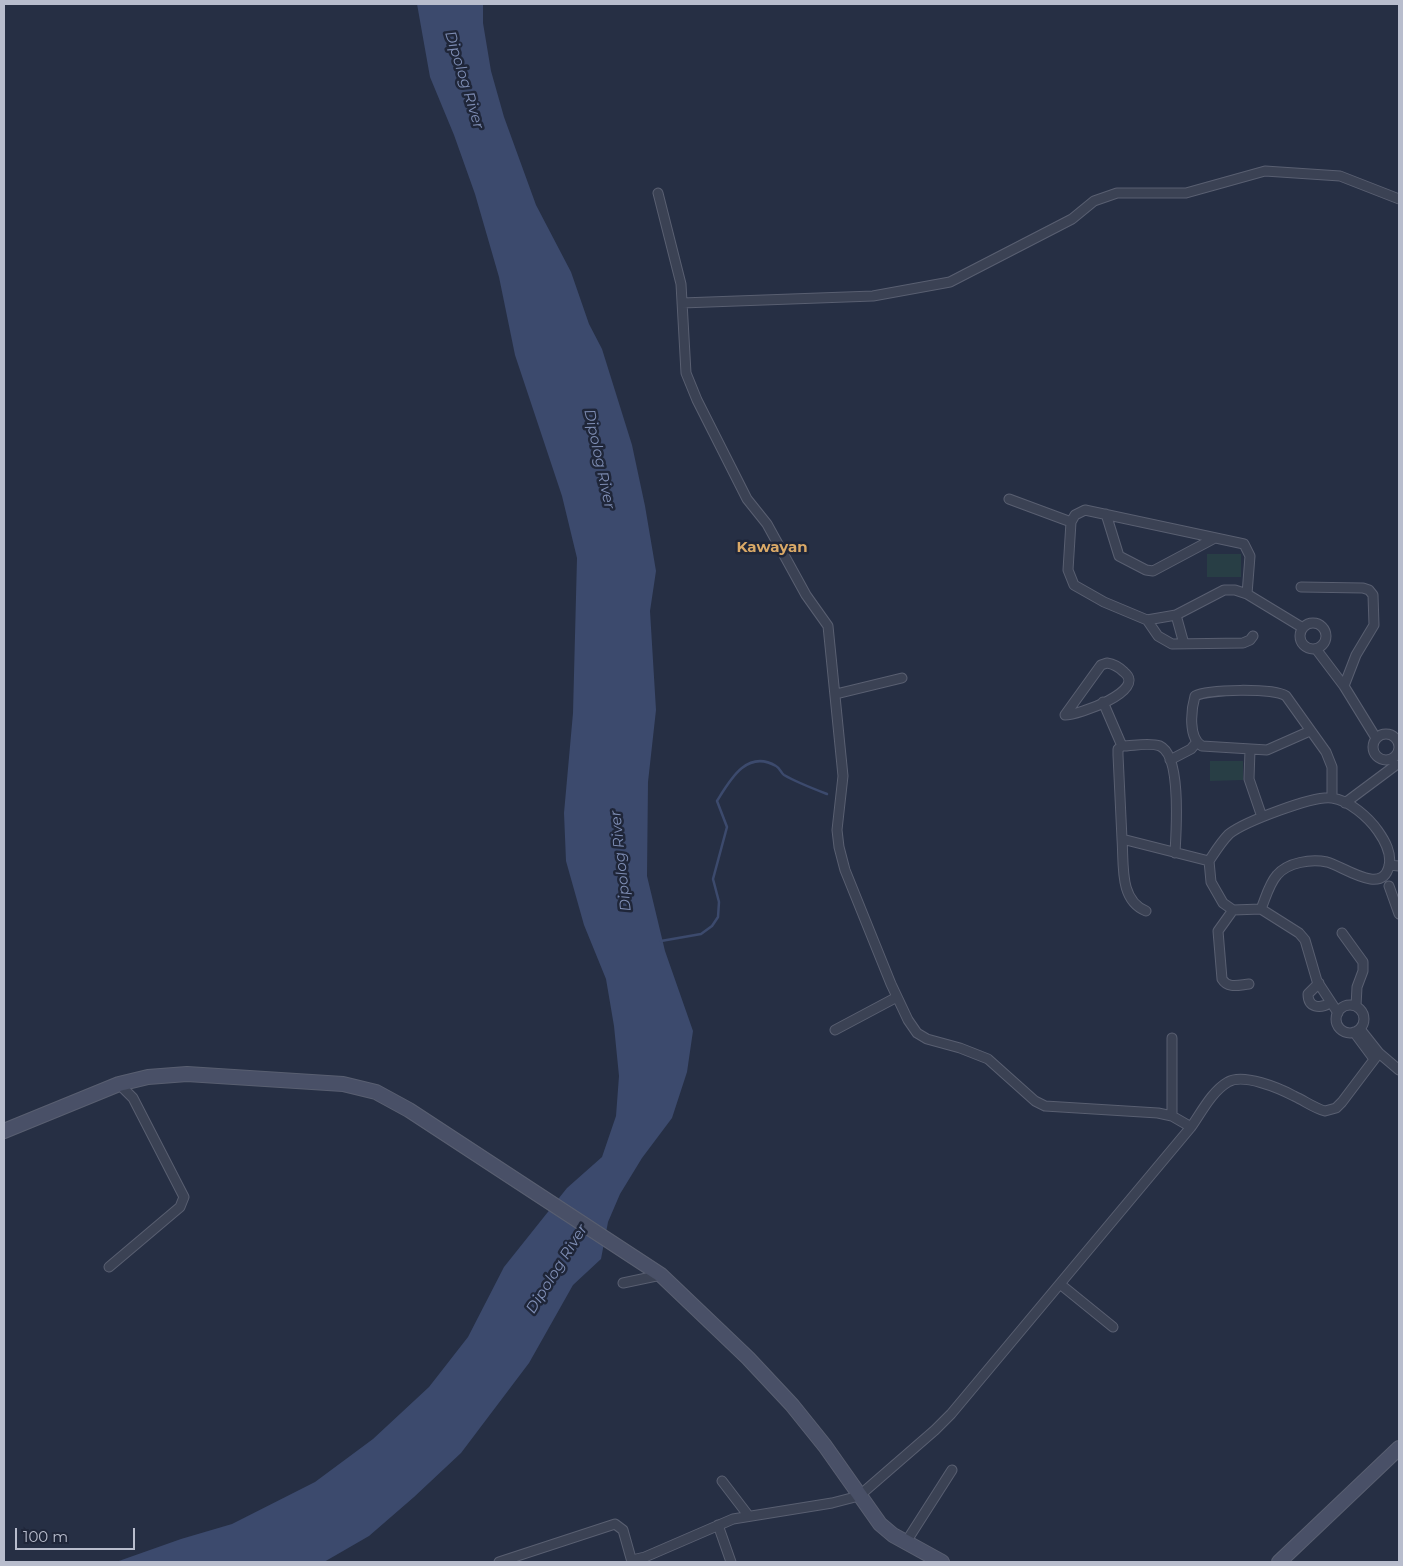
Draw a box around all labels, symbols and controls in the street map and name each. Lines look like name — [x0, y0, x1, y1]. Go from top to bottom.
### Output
water label: Dipolog River — [441, 29, 487, 131]
water label: Dipolog River — [580, 407, 618, 511]
district label: Kawayan — [736, 539, 808, 557]
water label: Dipolog River — [607, 810, 635, 912]
water label: Dipolog River — [522, 1221, 592, 1317]
scale bar — [18, 1518, 138, 1550]
text: 100 m — [23, 1527, 68, 1546]

